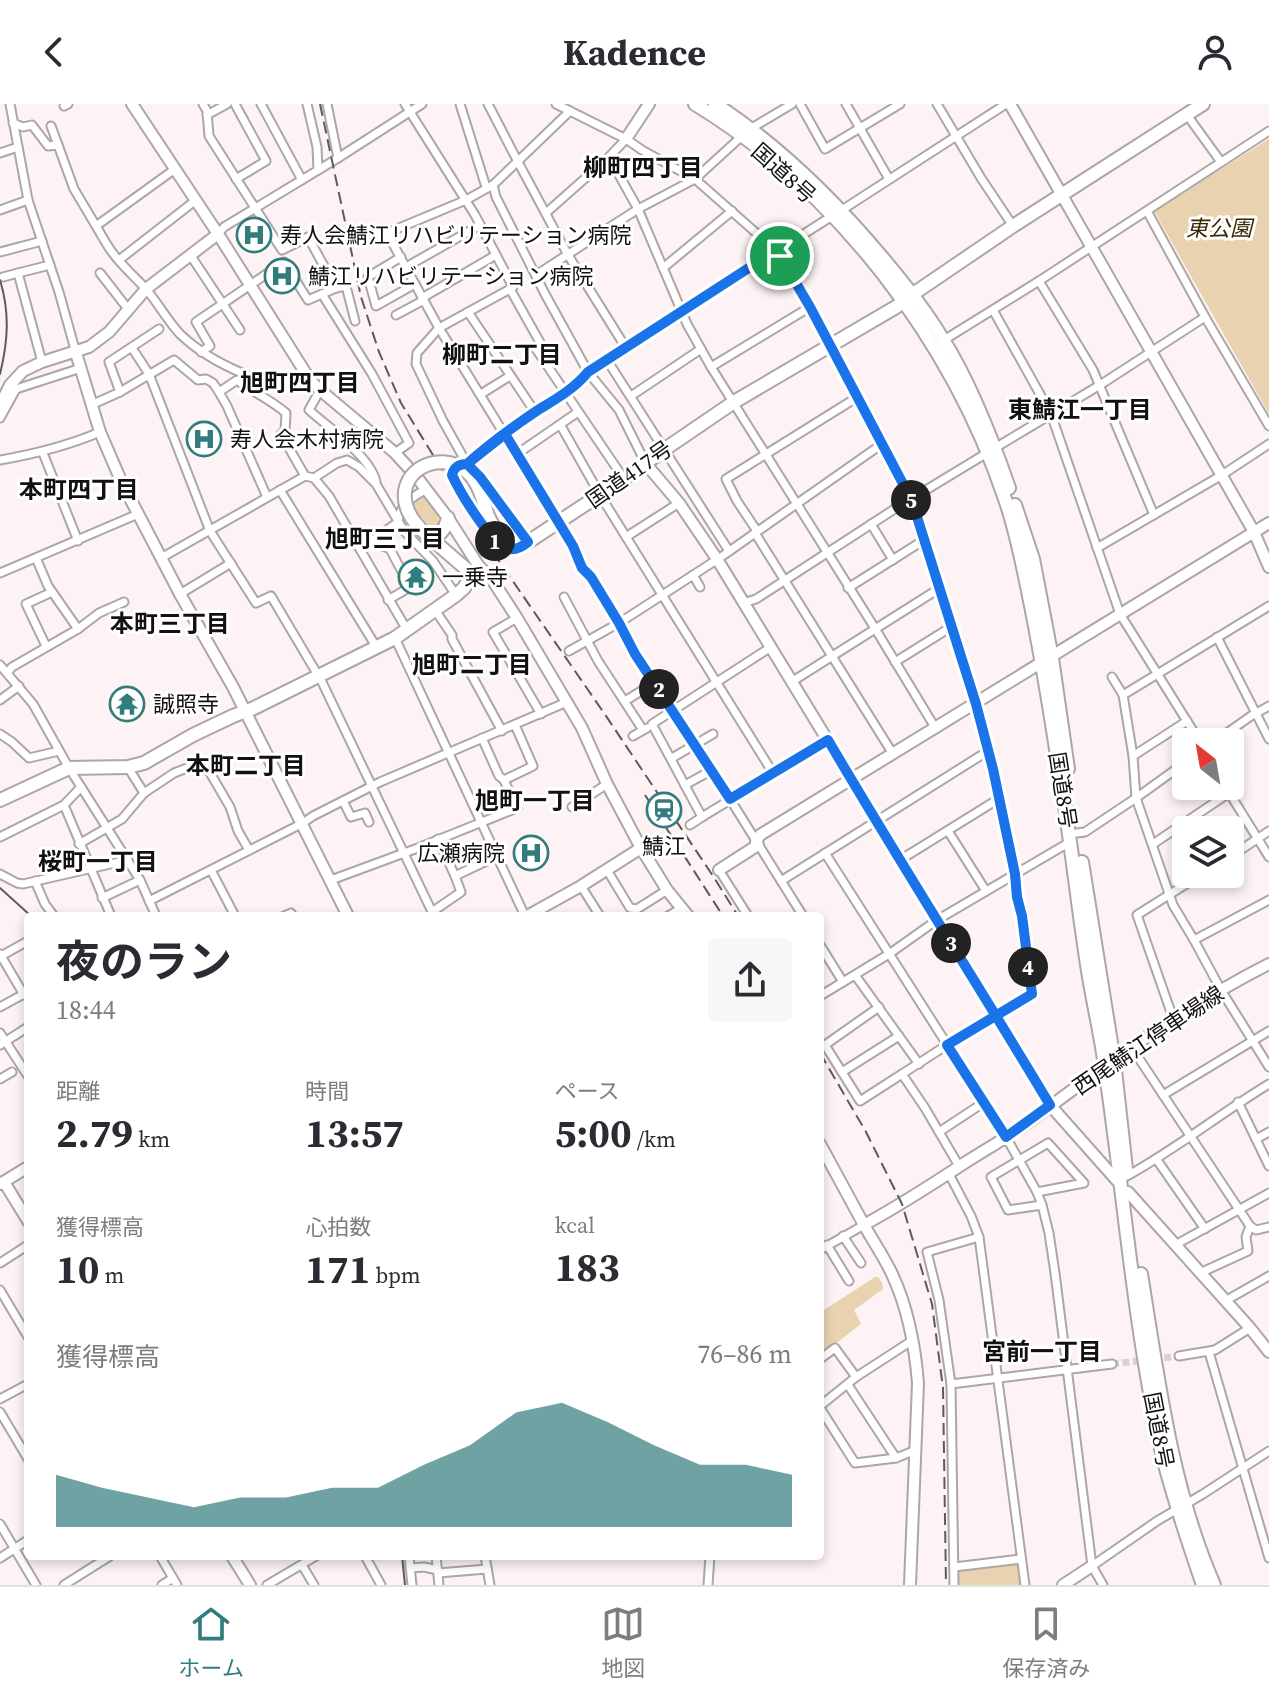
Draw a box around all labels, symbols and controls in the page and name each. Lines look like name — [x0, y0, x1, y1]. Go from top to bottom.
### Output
text: Kadence — [563, 28, 706, 77]
icon: back — [32, 30, 76, 74]
icon: person — [1193, 30, 1237, 74]
street label: 国道8号 — [745, 136, 823, 210]
district label: 柳町四丁目 — [583, 151, 703, 184]
park label: 東公園 — [1186, 213, 1255, 243]
hospital icon: 寿人会鯖江リハビリテーション病院 — [235, 216, 273, 254]
place label: 寿人会鯖江リハビリテーション病院 — [280, 220, 632, 250]
pin — [746, 222, 814, 290]
icon: arrive — [758, 234, 802, 278]
hospital icon: 鯖江リハビリテーション病院 — [263, 257, 301, 295]
place label: 鯖江リハビリテーション病院 — [308, 261, 594, 291]
district label: 柳町二丁目 — [442, 338, 562, 371]
district label: 旭町四丁目 — [240, 366, 360, 399]
district label: 東鯖江一丁目 — [1008, 393, 1152, 426]
hospital icon: 寿人会木村病院 — [185, 420, 223, 458]
place label: 寿人会木村病院 — [230, 424, 384, 454]
street label: 国道417号 — [580, 433, 678, 515]
district label: 本町四丁目 — [19, 473, 139, 506]
pin: 5 — [891, 480, 931, 520]
text: 5 — [905, 485, 917, 515]
pin: 1 — [475, 521, 515, 561]
district label: 旭町三丁目 — [325, 522, 445, 555]
text: 1 — [489, 526, 501, 556]
temple icon: 一乗寺 — [397, 558, 435, 596]
place label: 一乗寺 — [442, 562, 508, 592]
district label: 本町三丁目 — [110, 607, 230, 640]
district label: 旭町二丁目 — [412, 648, 532, 681]
pin: 2 — [639, 669, 679, 709]
text: 2 — [653, 674, 665, 704]
temple icon: 誠照寺 — [108, 685, 146, 723]
place label: 誠照寺 — [153, 689, 219, 719]
north arrow — [1172, 728, 1244, 800]
map controls — [1172, 728, 1244, 888]
district label: 本町二丁目 — [186, 749, 306, 782]
street label: 国道8号 — [1042, 750, 1084, 830]
district label: 旭町一丁目 — [475, 784, 595, 817]
station icon: 鯖江 — [645, 791, 683, 829]
button: layers — [1172, 816, 1244, 888]
place label: 鯖江 — [642, 831, 686, 861]
hospital icon: 広瀬病院 — [512, 834, 550, 872]
place label: 広瀬病院 — [417, 838, 505, 868]
district label: 桜町一丁目 — [38, 845, 158, 878]
pin: 3 — [931, 923, 971, 963]
text: 3 — [945, 928, 957, 958]
text: 夜のラン — [56, 931, 232, 992]
button: share — [708, 938, 792, 1022]
pin: 4 — [1008, 947, 1048, 987]
text: 4 — [1022, 952, 1034, 982]
street label: 西尾鯖江停車場線 — [1067, 978, 1229, 1102]
text: 18:44 — [56, 992, 116, 1028]
text: 距離 — [56, 1076, 100, 1106]
text: 時間 — [305, 1076, 349, 1106]
text: ペース — [555, 1076, 620, 1106]
text: 2.79 — [56, 1106, 133, 1160]
text: 13:57 — [305, 1106, 404, 1160]
text: 5:00 — [555, 1106, 632, 1160]
text: km — [133, 1124, 170, 1154]
text: /km — [632, 1124, 676, 1154]
text: kcal — [555, 1210, 595, 1240]
text: 獲得標高 — [56, 1212, 144, 1242]
text: 心拍数 — [305, 1212, 371, 1242]
text: 183 — [555, 1240, 620, 1294]
text: 10 — [56, 1242, 99, 1296]
text: 171 — [305, 1242, 370, 1296]
text: m — [99, 1260, 124, 1290]
text: bpm — [370, 1260, 421, 1290]
district label: 宮前一丁目 — [982, 1335, 1102, 1368]
text: 76–86 m — [697, 1336, 792, 1372]
text: 獲得標高 — [56, 1339, 160, 1375]
street label: 国道8号 — [1137, 1389, 1181, 1471]
tab: ホーム — [179, 1602, 244, 1683]
tab: 地図 — [601, 1602, 645, 1683]
tab: 保存済み — [1002, 1602, 1090, 1683]

